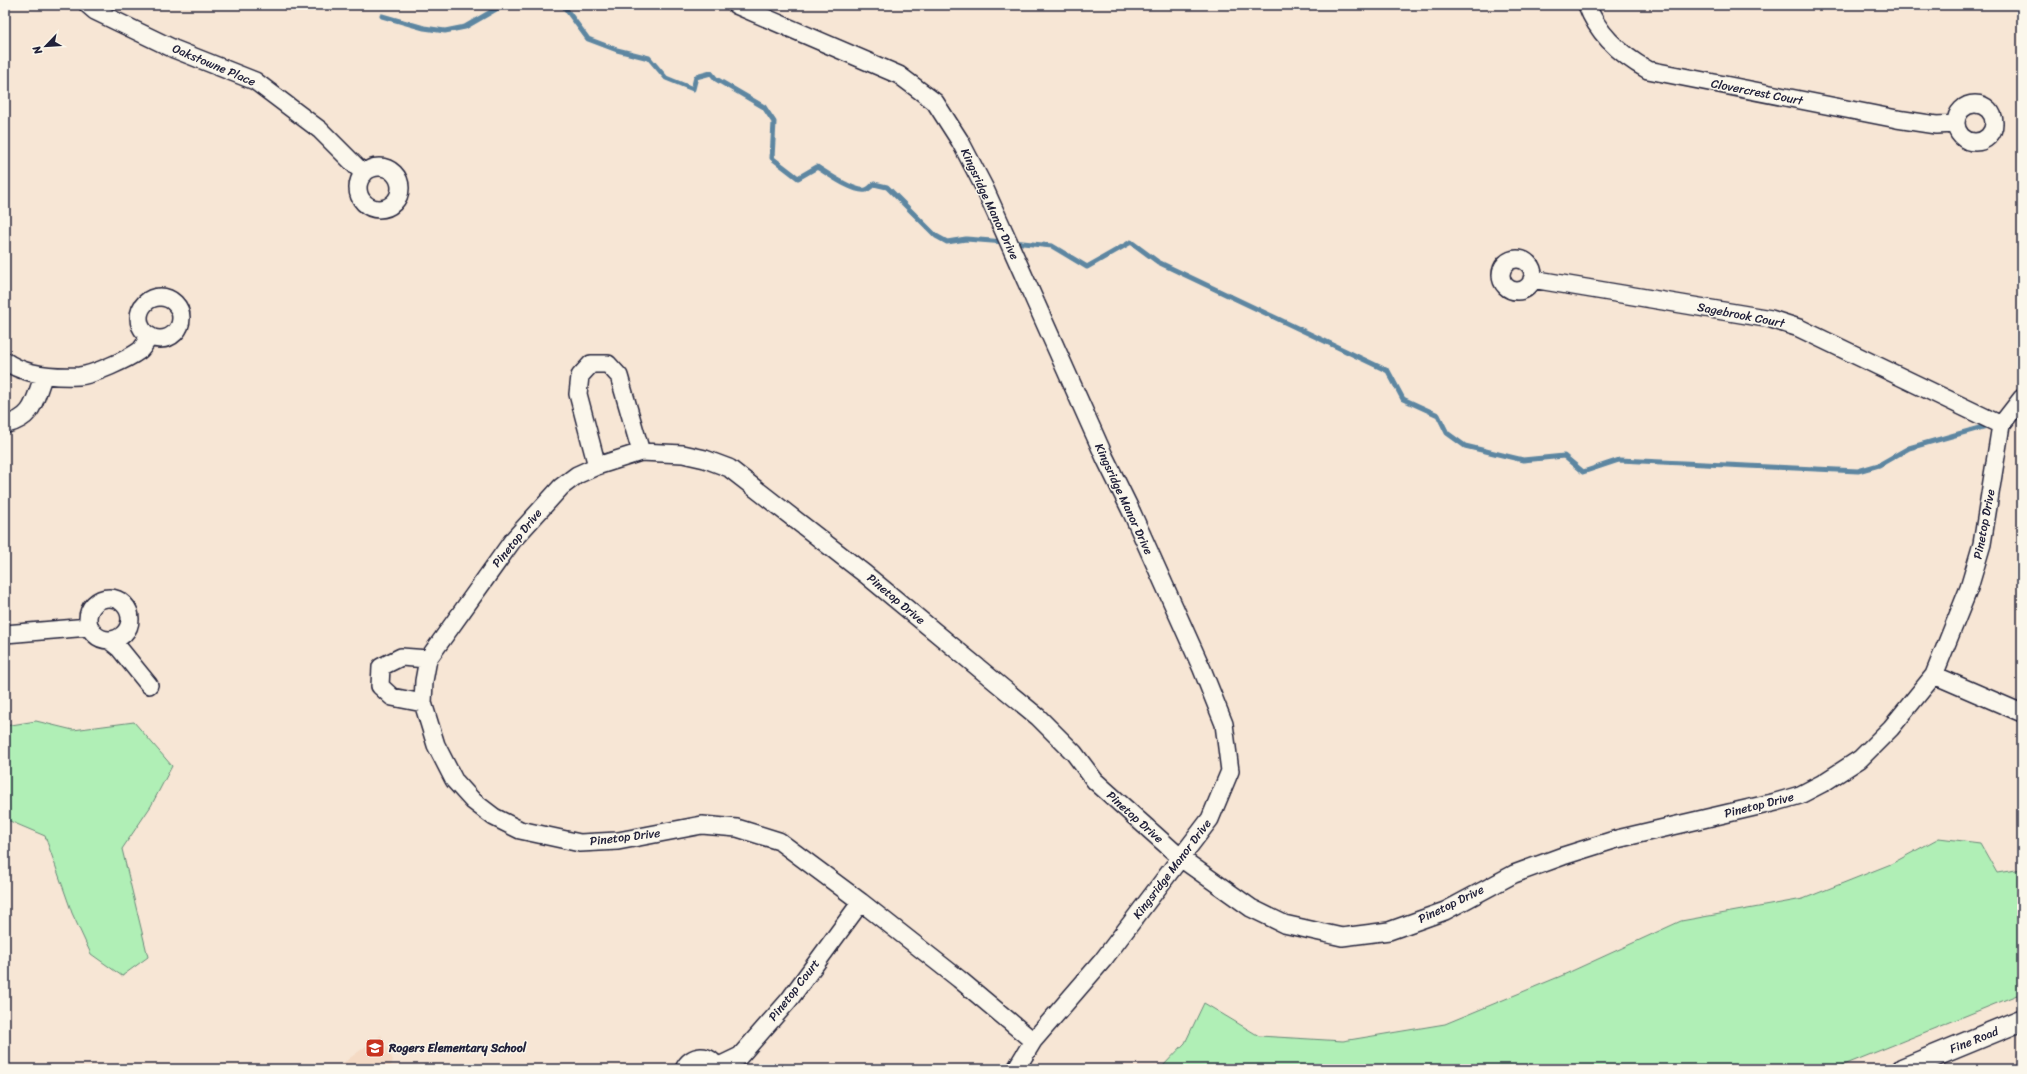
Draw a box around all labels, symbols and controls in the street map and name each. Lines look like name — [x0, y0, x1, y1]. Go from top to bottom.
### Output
north arrow — [26, 26, 66, 66]
street label: Oakstowne Place — [169, 37, 259, 93]
text: N — [27, 42, 48, 58]
street label: Clovercrest Court — [1709, 72, 1806, 112]
street label: Kingsridge Manor Drive — [954, 144, 1026, 264]
street label: Sagebrook Court — [1696, 296, 1788, 334]
street label: Kingsridge Manor Drive — [1088, 439, 1160, 559]
street label: Pinetop Drive — [1966, 487, 2002, 561]
street label: Pinetop Drive — [486, 503, 548, 573]
street label: Pinetop Drive — [862, 568, 930, 630]
street label: Pinetop Drive — [1101, 785, 1169, 849]
street label: Pinetop Drive — [1722, 786, 1796, 824]
street label: Kingsridge Manor Drive — [1127, 814, 1217, 924]
street label: Pinetop Drive — [588, 822, 662, 852]
street label: Pinetop Drive — [1414, 879, 1488, 929]
street label: Pinetop Court — [763, 954, 825, 1026]
street label: Fine Road — [1946, 1020, 2002, 1060]
school or university icon: Rogers Elementary School — [364, 1037, 386, 1059]
place label: Rogers Elementary School — [388, 1037, 527, 1059]

